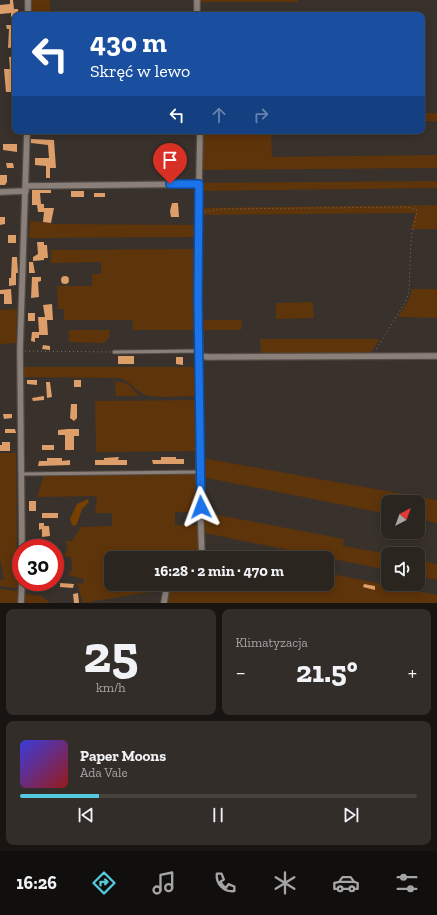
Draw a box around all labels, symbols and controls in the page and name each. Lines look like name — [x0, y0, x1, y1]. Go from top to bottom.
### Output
text: 430 m — [90, 26, 167, 59]
icon: left — [24, 28, 76, 80]
text: Skręć w lewo — [90, 60, 190, 82]
icon: left — [166, 104, 188, 126]
icon: ahead — [208, 104, 230, 126]
icon: right — [250, 104, 272, 126]
pin — [153, 143, 187, 184]
icon: arrive — [159, 149, 181, 171]
position arrow — [180, 486, 222, 528]
north arrow — [381, 495, 425, 539]
map controls — [381, 495, 425, 591]
speed limit sign: 30 — [12, 539, 64, 591]
button: sound — [381, 547, 425, 591]
text: 16:28 · 2 min · 470 m — [154, 562, 284, 580]
text: 25 — [83, 623, 138, 685]
text: Klimatyzacja — [236, 635, 308, 650]
text: 21.5° — [296, 654, 358, 690]
text: − — [236, 659, 246, 686]
text: + — [408, 659, 417, 686]
text: km/h — [96, 680, 126, 695]
text: Paper Moons — [80, 747, 166, 765]
text: Ada Vale — [80, 765, 128, 780]
icon: previous — [75, 804, 97, 826]
icon: pause — [207, 804, 229, 826]
icon: next — [340, 804, 362, 826]
icon: directions — [90, 869, 118, 897]
icon: music — [150, 869, 178, 897]
icon: phone — [211, 869, 239, 897]
icon: climate — [271, 869, 299, 897]
icon: car — [332, 869, 360, 897]
icon: filters — [393, 869, 421, 897]
text: 16:26 — [16, 872, 57, 894]

